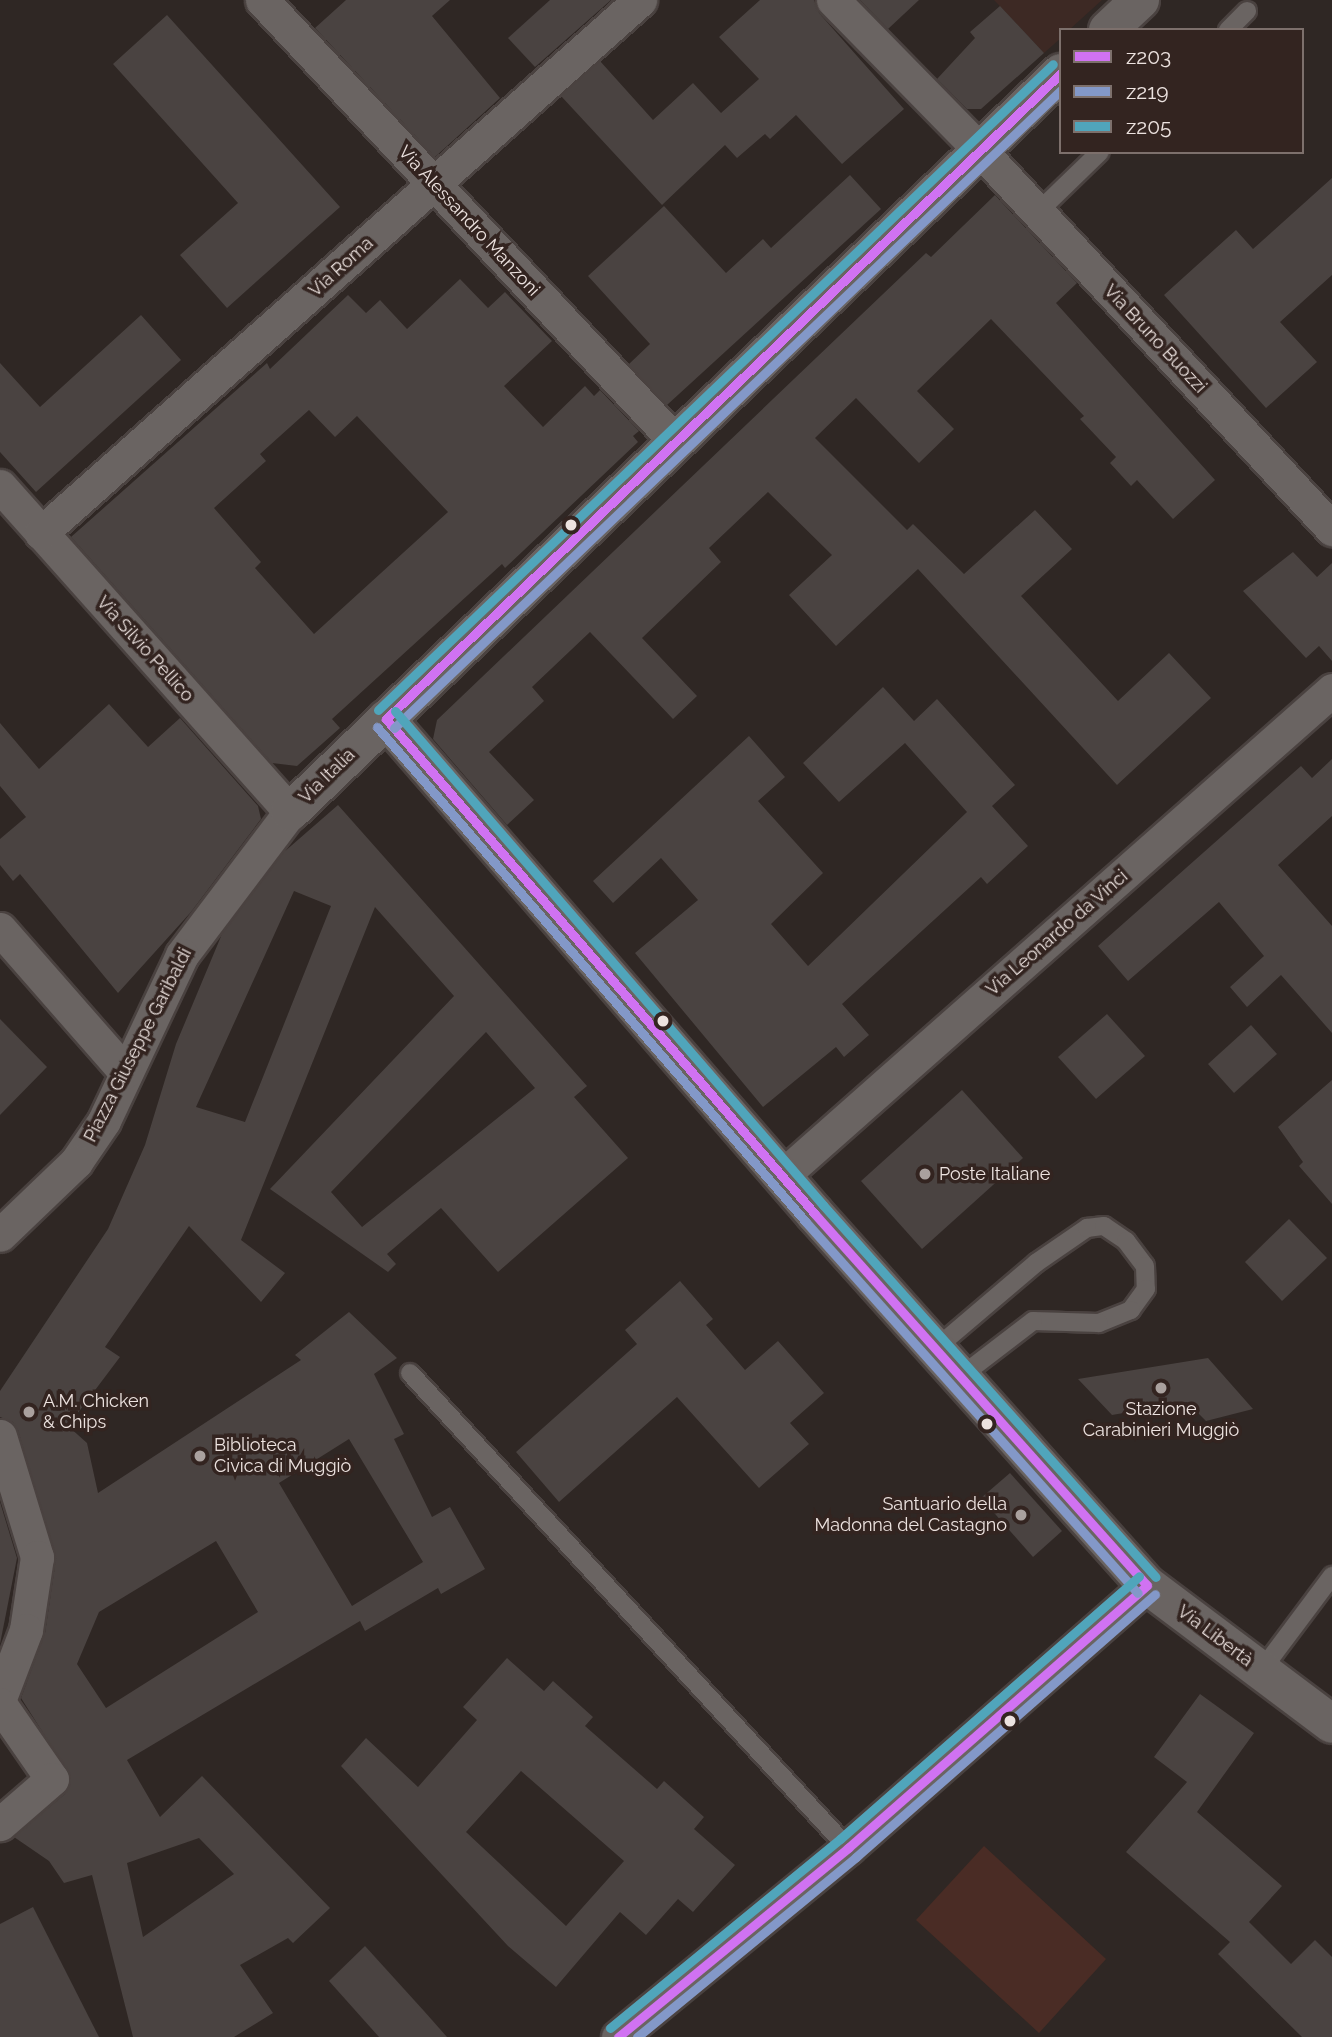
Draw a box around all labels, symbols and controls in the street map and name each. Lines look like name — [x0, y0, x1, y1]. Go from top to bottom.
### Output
legend — [1059, 28, 1304, 154]
text: z203 — [1126, 44, 1171, 69]
text: z219 — [1126, 79, 1169, 104]
text: z205 — [1126, 114, 1172, 139]
street label: Via Alessandro Manzoni — [394, 141, 544, 301]
street label: Via Roma — [304, 233, 378, 301]
street label: Via Bruno Buozzi — [1099, 280, 1211, 398]
unlabelled marker — [564, 518, 578, 532]
street label: Via Silvio Pellico — [92, 592, 198, 706]
street label: Via Italia — [295, 744, 359, 808]
street label: Via Leonardo da Vinci — [982, 865, 1132, 1001]
street label: Piazza Giuseppe Garibaldi — [80, 944, 196, 1146]
unlabelled marker — [656, 1014, 670, 1028]
place label: Poste Italiane — [939, 1163, 1050, 1185]
marker: Poste Italiane — [917, 1166, 933, 1182]
marker: Stazione Carabinieri Muggiò — [1153, 1380, 1169, 1396]
place label: A.M. Chicken & Chips — [43, 1391, 149, 1434]
place label: Stazione Carabinieri Muggiò — [1083, 1399, 1239, 1442]
marker: A.M. Chicken & Chips — [21, 1404, 37, 1420]
unlabelled marker — [980, 1417, 994, 1431]
place label: Biblioteca Civica di Muggiò — [214, 1435, 351, 1478]
marker: Biblioteca Civica di Muggiò — [192, 1448, 208, 1464]
place label: Santuario della Madonna del Castagno — [814, 1494, 1007, 1536]
marker: Santuario della Madonna del Castagno — [1013, 1507, 1029, 1523]
street label: Via Libertà — [1173, 1601, 1257, 1671]
unlabelled marker — [1003, 1714, 1017, 1728]

